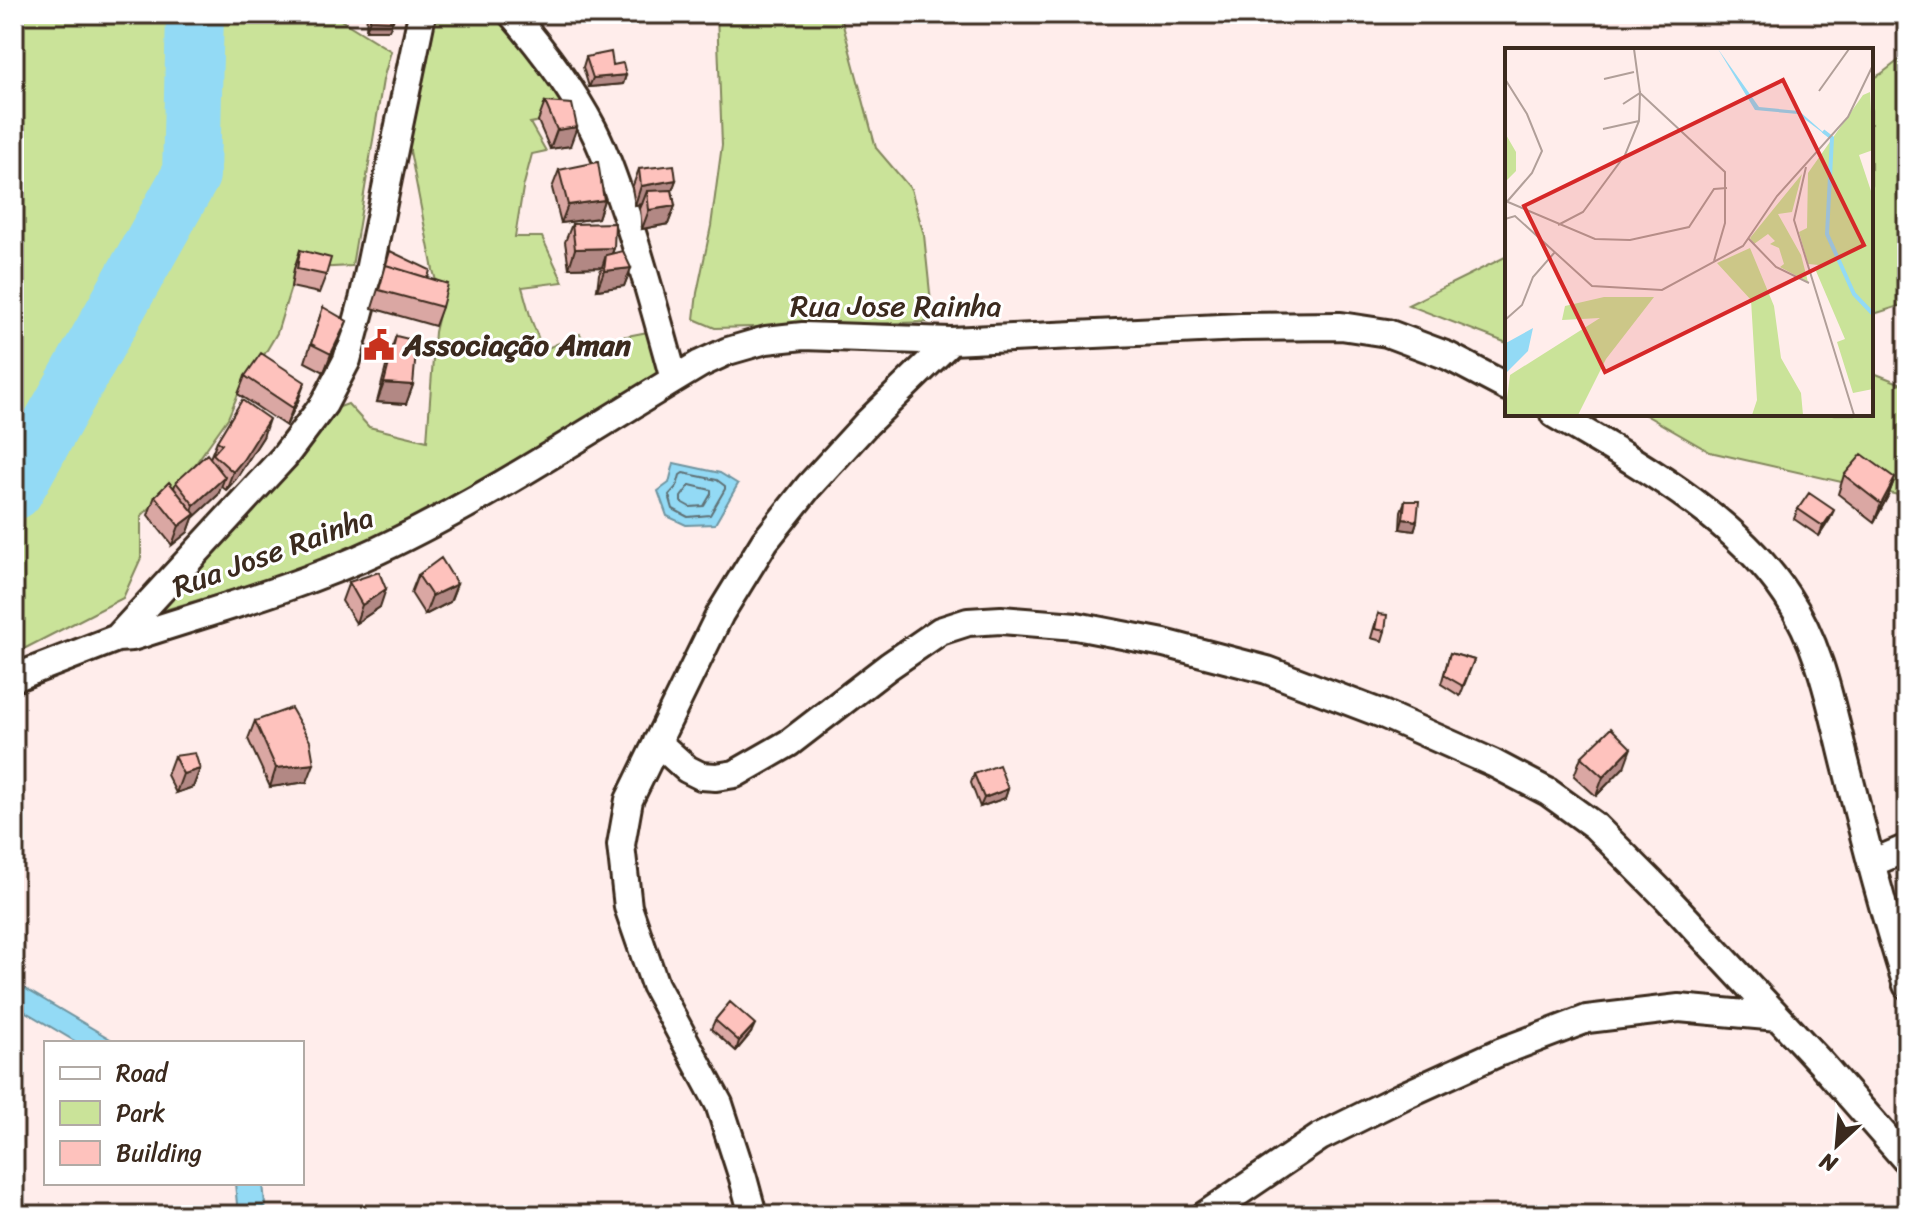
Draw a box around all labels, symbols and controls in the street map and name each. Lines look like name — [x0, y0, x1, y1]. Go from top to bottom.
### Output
inset map — [1505, 48, 1873, 416]
street label: Rua Jose Rainha — [790, 279, 1002, 333]
place label: Associação Aman — [401, 318, 632, 372]
public building icon: Associação Aman — [362, 328, 396, 362]
street label: Rua Jose Rainha — [165, 490, 381, 614]
legend — [44, 1041, 304, 1185]
text: Road — [116, 1052, 170, 1094]
text: Park — [116, 1092, 165, 1134]
north arrow — [1797, 1105, 1877, 1185]
text: Building — [116, 1132, 202, 1174]
text: N — [1812, 1141, 1845, 1184]

